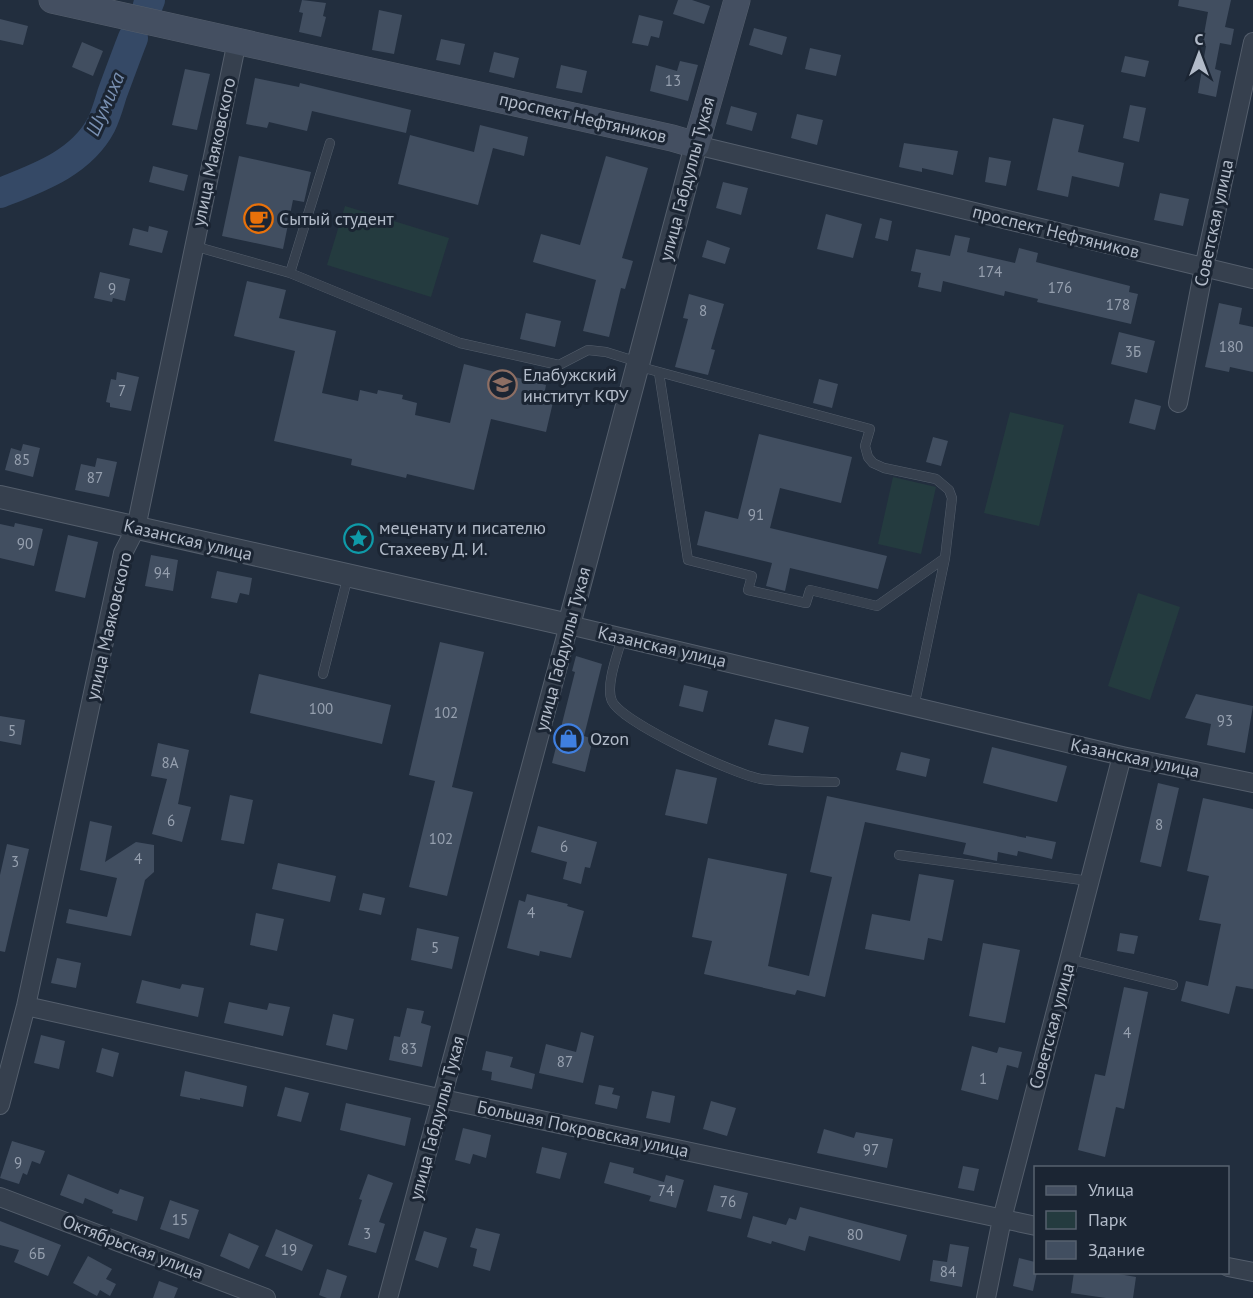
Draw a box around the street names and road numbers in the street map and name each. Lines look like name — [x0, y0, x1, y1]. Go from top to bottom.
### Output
street label: улица Маяковского — [187, 75, 241, 228]
street label: проспект Нефтяников — [497, 87, 669, 148]
street label: улица Габдуллы Тукая — [653, 94, 720, 264]
street label: Советская улица — [1189, 157, 1238, 288]
street label: проспект Нефтяников — [970, 200, 1142, 263]
street label: Казанская улица — [122, 514, 255, 565]
street label: улица Маяковского — [80, 549, 137, 702]
street label: улица Габдуллы Тукая — [529, 564, 596, 734]
street label: Казанская улица — [596, 621, 729, 672]
street label: Казанская улица — [1068, 733, 1202, 782]
street label: Советская улица — [1024, 961, 1079, 1091]
street label: улица Габдуллы Тукая — [403, 1033, 470, 1203]
street label: Большая Покровская улица — [475, 1095, 691, 1162]
street label: Октябрьская улица — [60, 1209, 207, 1284]

